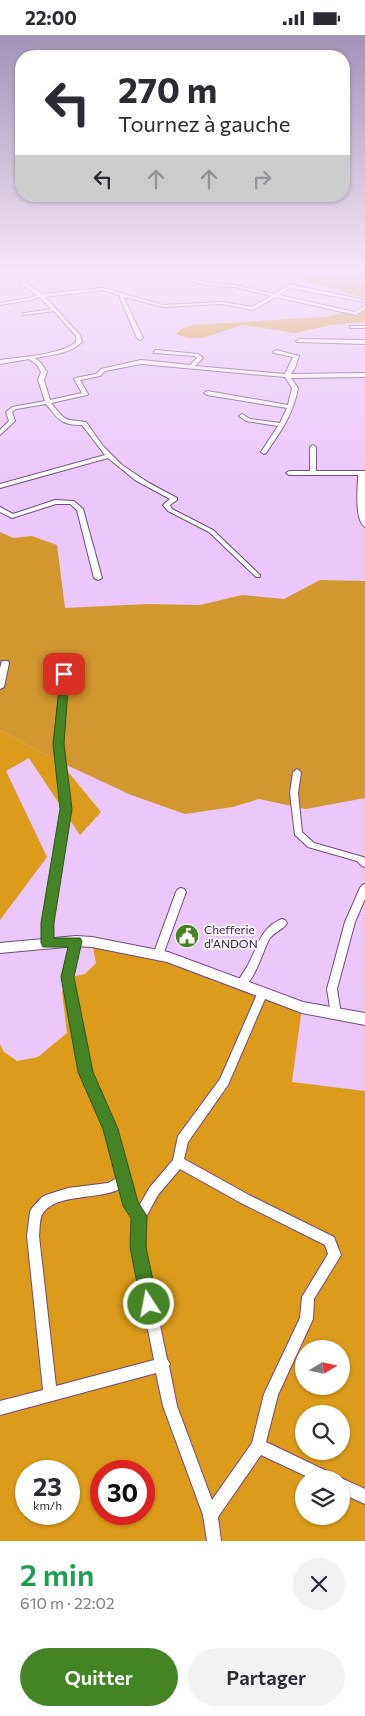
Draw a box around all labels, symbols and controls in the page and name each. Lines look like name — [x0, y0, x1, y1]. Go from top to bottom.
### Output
text: 22:00 — [25, 6, 77, 29]
text: 270 m — [118, 67, 217, 110]
icon: left — [35, 70, 100, 135]
text: Tournez à gauche — [118, 110, 290, 137]
icon: left — [89, 165, 117, 193]
icon: ahead — [142, 165, 170, 193]
icon: ahead — [195, 165, 223, 193]
icon: right — [248, 165, 276, 193]
pin — [43, 653, 85, 695]
icon: arrive — [50, 660, 78, 688]
place label: Chefferie d'ANDON — [204, 922, 258, 950]
public building icon: Chefferie d'ANDON — [174, 923, 200, 949]
position arrow — [122, 1277, 174, 1329]
north arrow — [295, 1340, 350, 1395]
map controls — [295, 1340, 350, 1525]
button: search — [295, 1405, 350, 1460]
speed limit sign: 30 — [90, 1460, 155, 1525]
button: layers — [295, 1470, 350, 1525]
text: 23 — [33, 1471, 62, 1501]
text: km/h — [33, 1498, 62, 1512]
text: 2 min — [20, 1555, 94, 1592]
button: close — [293, 1558, 345, 1610]
text: 610 m · 22:02 — [20, 1593, 115, 1612]
button: Quitter — [20, 1648, 178, 1706]
button: Partager — [188, 1648, 345, 1706]

